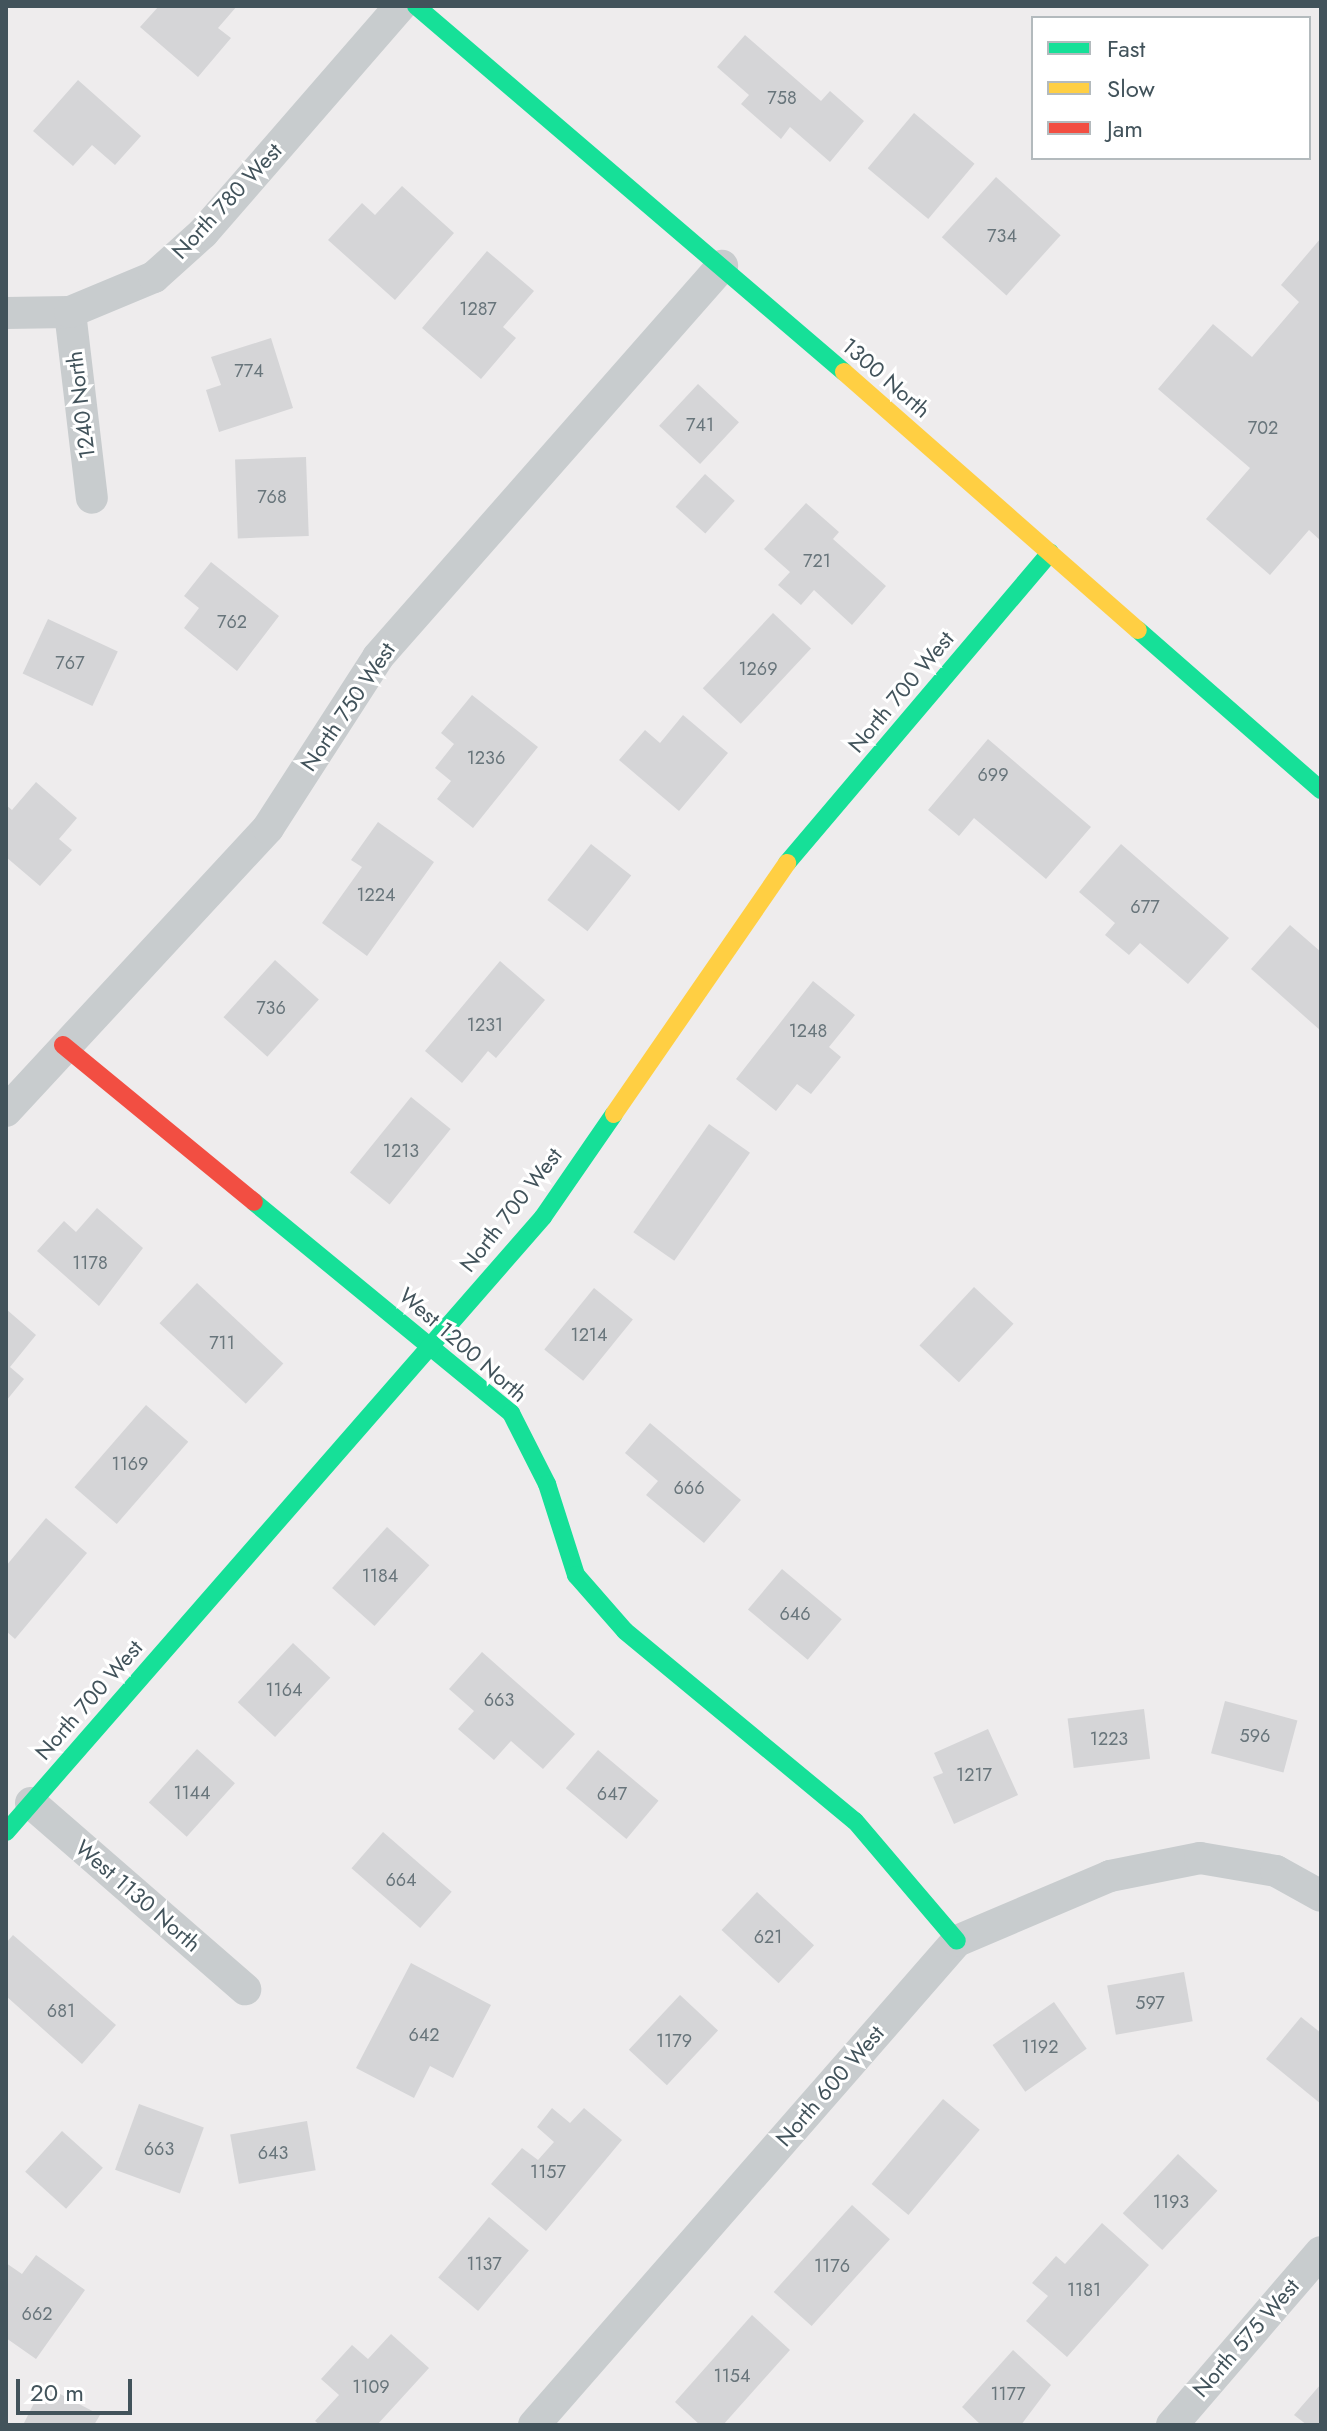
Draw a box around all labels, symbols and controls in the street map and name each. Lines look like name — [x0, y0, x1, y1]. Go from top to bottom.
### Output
legend — [1031, 16, 1311, 160]
text: Fast — [1107, 31, 1145, 66]
text: Slow — [1107, 71, 1155, 106]
house number: 758 — [767, 87, 797, 109]
text: Jam — [1107, 111, 1143, 146]
street label: North 780 West — [167, 138, 287, 264]
house number: 734 — [987, 225, 1017, 247]
house number: 1287 — [459, 298, 497, 320]
street label: 1300 North — [836, 332, 936, 424]
street label: 1240 North — [61, 350, 101, 460]
house number: 774 — [234, 360, 264, 382]
house number: 741 — [686, 414, 714, 436]
house number: 702 — [1248, 417, 1278, 439]
house number: 768 — [257, 486, 287, 508]
house number: 721 — [803, 550, 831, 572]
house number: 762 — [217, 611, 247, 633]
street label: North 700 West — [843, 626, 959, 758]
street label: North 750 West — [295, 638, 401, 776]
house number: 767 — [55, 652, 85, 674]
house number: 1269 — [738, 658, 778, 680]
house number: 1236 — [467, 747, 505, 769]
house number: 699 — [977, 764, 1009, 786]
house number: 1224 — [356, 884, 396, 906]
house number: 677 — [1130, 896, 1160, 918]
house number: 736 — [256, 997, 286, 1019]
house number: 1231 — [467, 1014, 503, 1036]
house number: 1248 — [789, 1020, 827, 1042]
house number: 1213 — [383, 1140, 419, 1162]
street label: North 700 West — [454, 1143, 568, 1277]
house number: 1178 — [72, 1252, 108, 1274]
street label: West 1200 North — [394, 1282, 532, 1408]
house number: 1214 — [571, 1324, 607, 1346]
house number: 711 — [209, 1332, 235, 1354]
house number: 1169 — [112, 1453, 148, 1475]
house number: 666 — [673, 1477, 705, 1499]
house number: 1184 — [362, 1565, 398, 1587]
house number: 646 — [779, 1603, 811, 1625]
street label: North 700 West — [30, 1635, 148, 1765]
house number: 1164 — [265, 1679, 303, 1701]
house number: 663 — [484, 1689, 514, 1711]
house number: 596 — [1240, 1725, 1270, 1747]
house number: 1223 — [1090, 1728, 1128, 1750]
house number: 1217 — [956, 1764, 992, 1786]
house number: 1144 — [173, 1782, 211, 1804]
house number: 647 — [597, 1783, 627, 1805]
street label: West 1130 North — [70, 1834, 206, 1958]
house number: 664 — [385, 1869, 417, 1891]
house number: 621 — [754, 1926, 782, 1948]
house number: 597 — [1135, 1992, 1165, 2014]
house number: 681 — [47, 2000, 75, 2022]
street label: North 600 West — [770, 2020, 890, 2152]
house number: 642 — [408, 2024, 440, 2046]
house number: 1179 — [656, 2030, 692, 2052]
house number: 1192 — [1022, 2036, 1058, 2058]
house number: 663 — [144, 2138, 174, 2160]
house number: 643 — [258, 2142, 288, 2164]
house number: 1157 — [530, 2161, 566, 2183]
house number: 1193 — [1153, 2191, 1189, 2213]
house number: 1137 — [466, 2253, 502, 2275]
house number: 1176 — [814, 2255, 850, 2277]
street label: North 575 West — [1187, 2273, 1305, 2403]
house number: 1181 — [1067, 2279, 1101, 2301]
house number: 662 — [22, 2303, 52, 2325]
scale bar — [20, 2363, 136, 2413]
house number: 1154 — [714, 2365, 750, 2387]
text: 20 m — [30, 2375, 84, 2410]
house number: 1109 — [352, 2376, 390, 2398]
house number: 1177 — [990, 2383, 1026, 2405]

